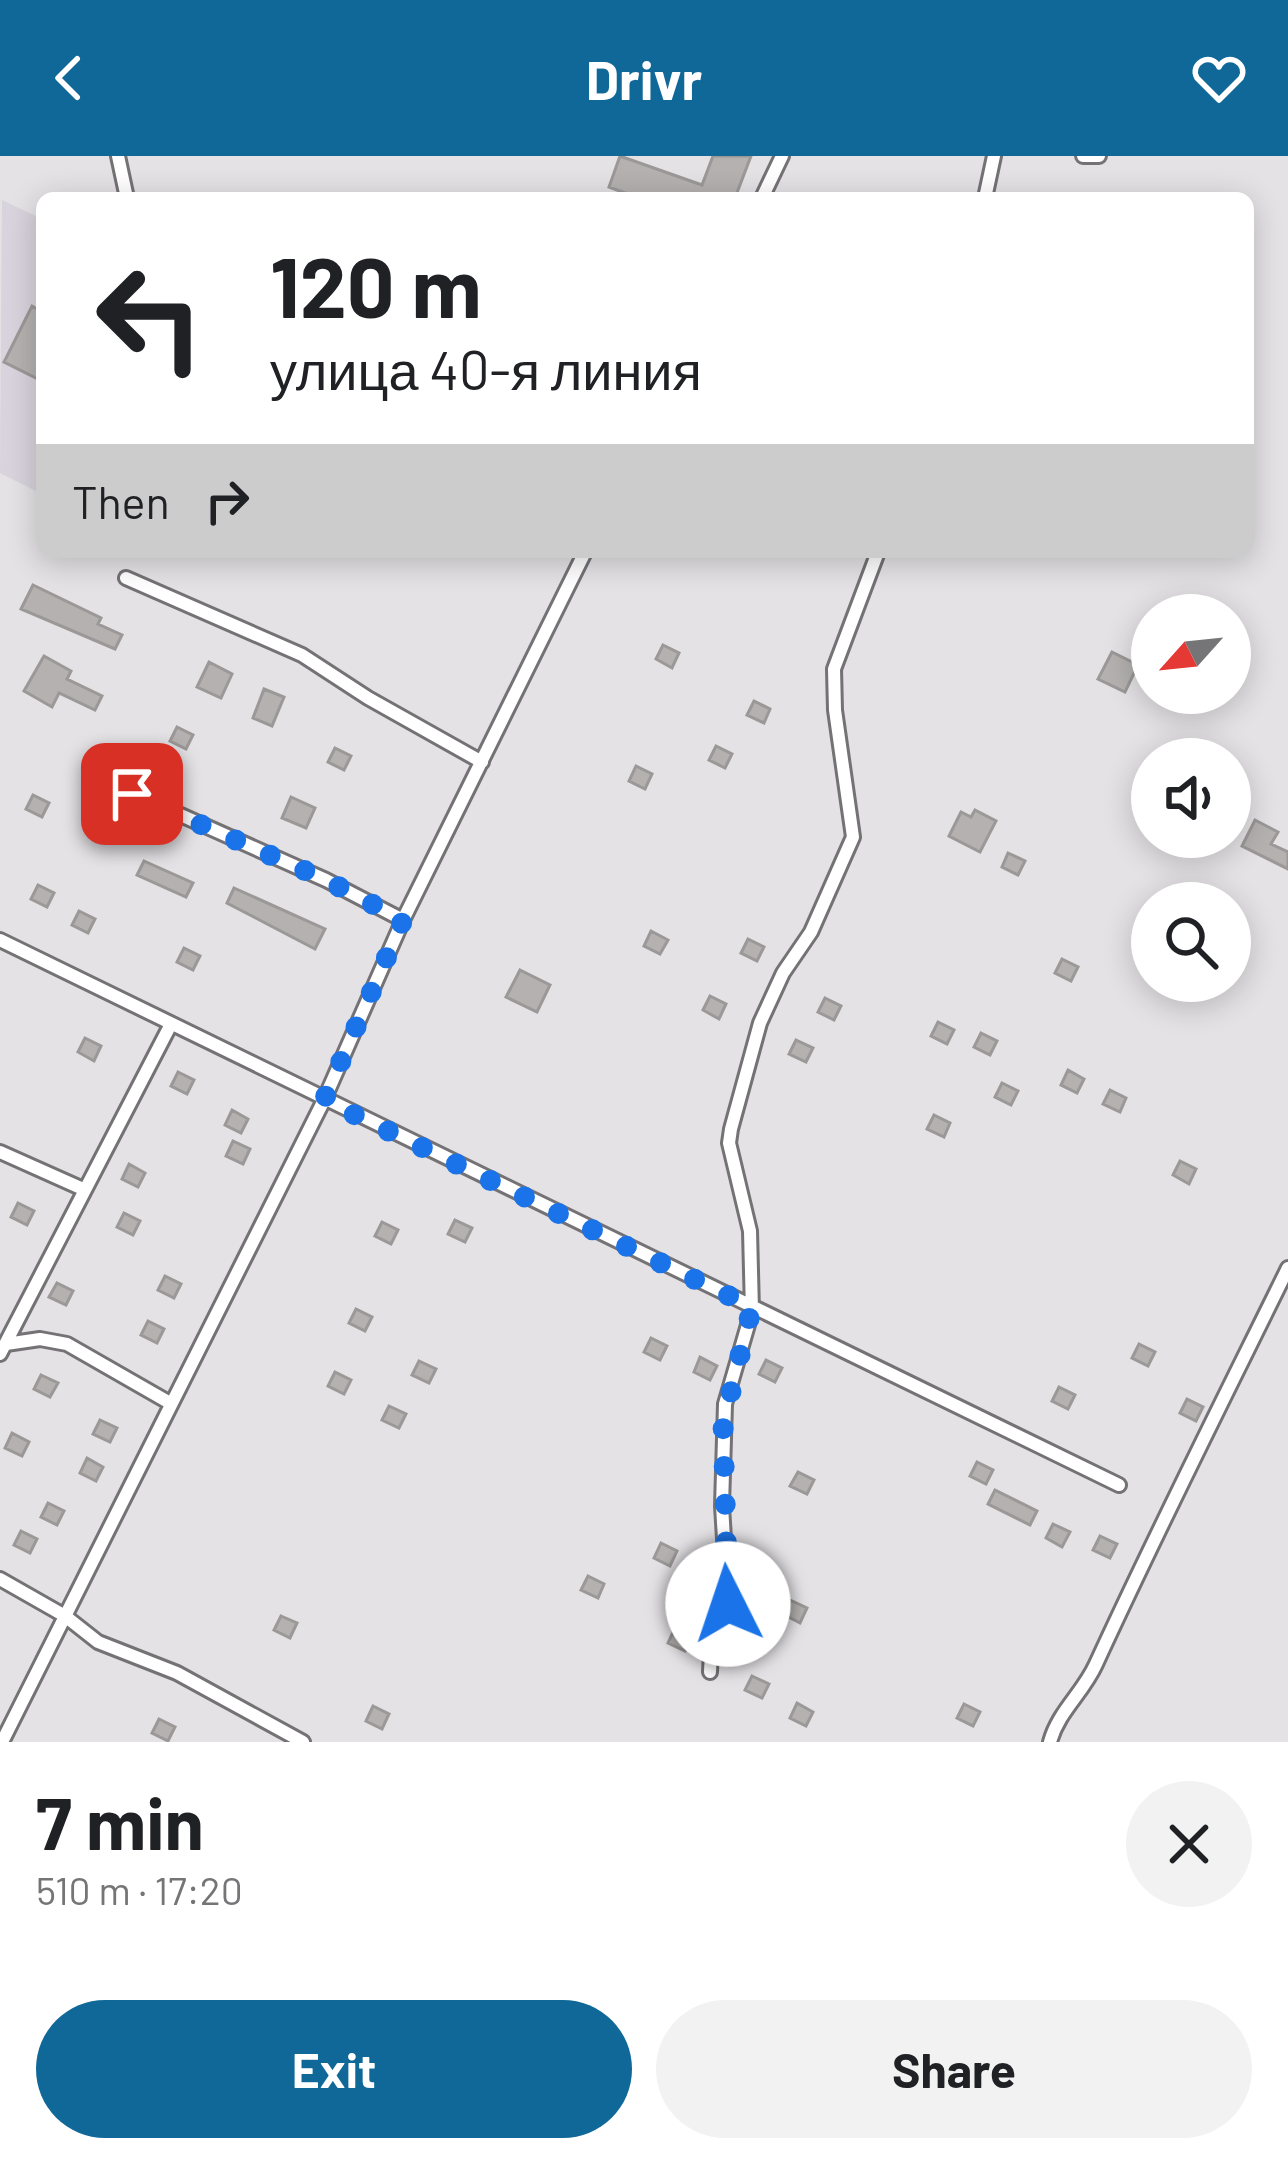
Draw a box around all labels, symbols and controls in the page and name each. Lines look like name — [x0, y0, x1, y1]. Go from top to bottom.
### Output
icon: back — [36, 45, 102, 111]
icon: heart — [1186, 45, 1252, 111]
text: Drivr — [586, 46, 702, 111]
text: 120 m — [270, 234, 482, 335]
icon: left — [72, 240, 228, 396]
text: улица 40-я линия — [270, 336, 702, 401]
icon: right — [194, 468, 260, 534]
text: Then — [72, 474, 170, 528]
north arrow — [1131, 594, 1251, 714]
map controls — [1131, 594, 1251, 1002]
button: sound — [1131, 738, 1251, 858]
pin — [81, 743, 183, 845]
icon: arrive — [99, 761, 165, 827]
button: search — [1131, 882, 1251, 1002]
position arrow — [665, 1541, 791, 1667]
text: 7 min — [36, 1778, 204, 1864]
button: close — [1126, 1781, 1252, 1907]
text: 510 m · 17:20 — [36, 1866, 243, 1913]
button: Exit — [36, 2000, 632, 2138]
button: Share — [656, 2000, 1252, 2138]

